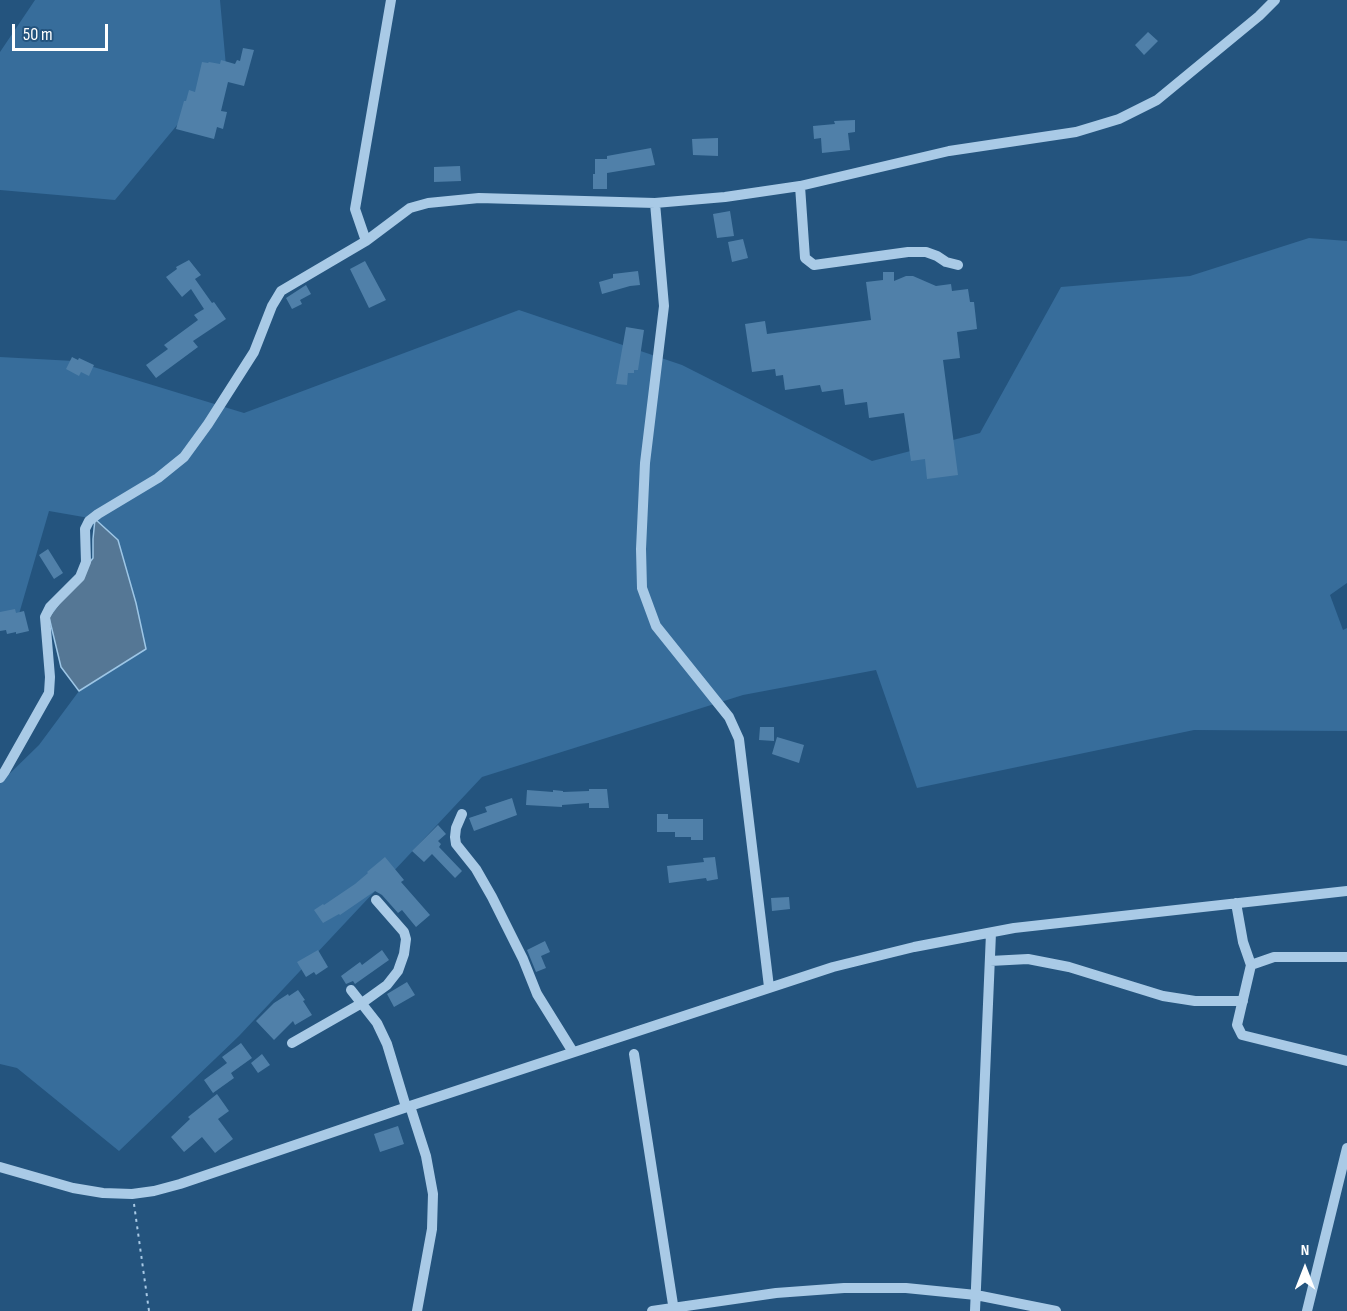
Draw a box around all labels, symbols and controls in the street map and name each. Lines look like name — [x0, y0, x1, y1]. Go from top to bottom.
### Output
scale bar — [15, 12, 111, 50]
text: 50 m — [23, 24, 53, 45]
north arrow — [1275, 1239, 1335, 1299]
text: N — [1301, 1241, 1309, 1260]

